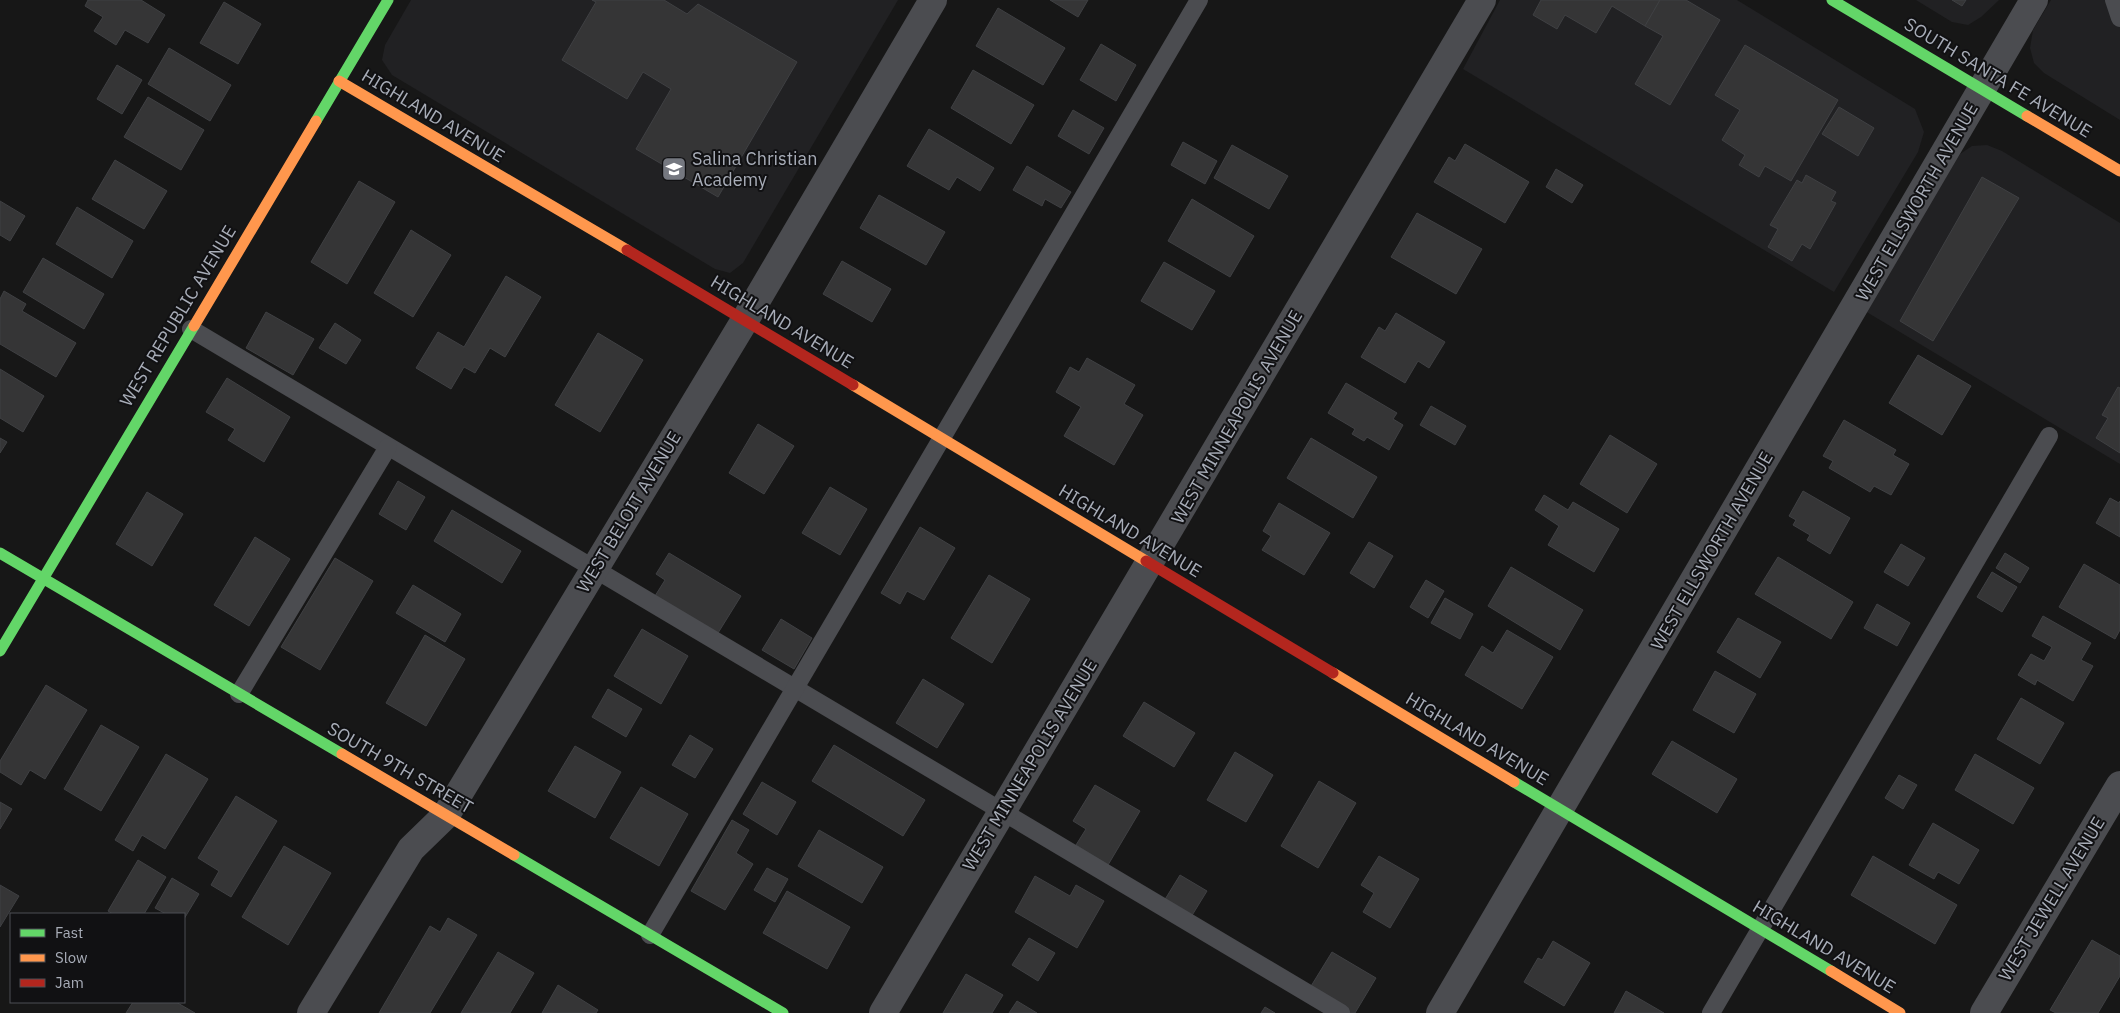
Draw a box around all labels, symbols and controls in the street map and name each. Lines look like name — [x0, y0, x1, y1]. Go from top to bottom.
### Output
street label: SOUTH SANTA FE AVENUE — [1900, 12, 2096, 143]
street label: HIGHLAND AVENUE — [358, 64, 509, 167]
street label: WEST ELLSWORTH AVENUE — [1850, 98, 1983, 305]
place label: Salina Christian Academy — [692, 147, 817, 191]
school or university icon: Salina Christian Academy — [661, 156, 687, 182]
street label: WEST REPUBLIC AVENUE — [114, 221, 241, 411]
street label: HIGHLAND AVENUE — [707, 270, 858, 373]
street label: WEST MINNEAPOLIS AVENUE — [1166, 306, 1307, 528]
street label: WEST BELOIT AVENUE — [571, 427, 686, 597]
street label: WEST ELLSWORTH AVENUE — [1645, 447, 1778, 654]
street label: HIGHLAND AVENUE — [1055, 479, 1206, 582]
street label: WEST MINNEAPOLIS AVENUE — [957, 655, 1102, 875]
street label: HIGHLAND AVENUE — [1402, 687, 1553, 790]
street label: SOUTH 9TH STREET — [323, 717, 477, 819]
street label: WEST JEWELL AVENUE — [1993, 812, 2110, 985]
street label: HIGHLAND AVENUE — [1749, 895, 1900, 998]
legend — [10, 913, 185, 1003]
text: Fast — [55, 923, 83, 942]
text: Slow — [55, 948, 88, 967]
text: Jam — [55, 973, 84, 992]

